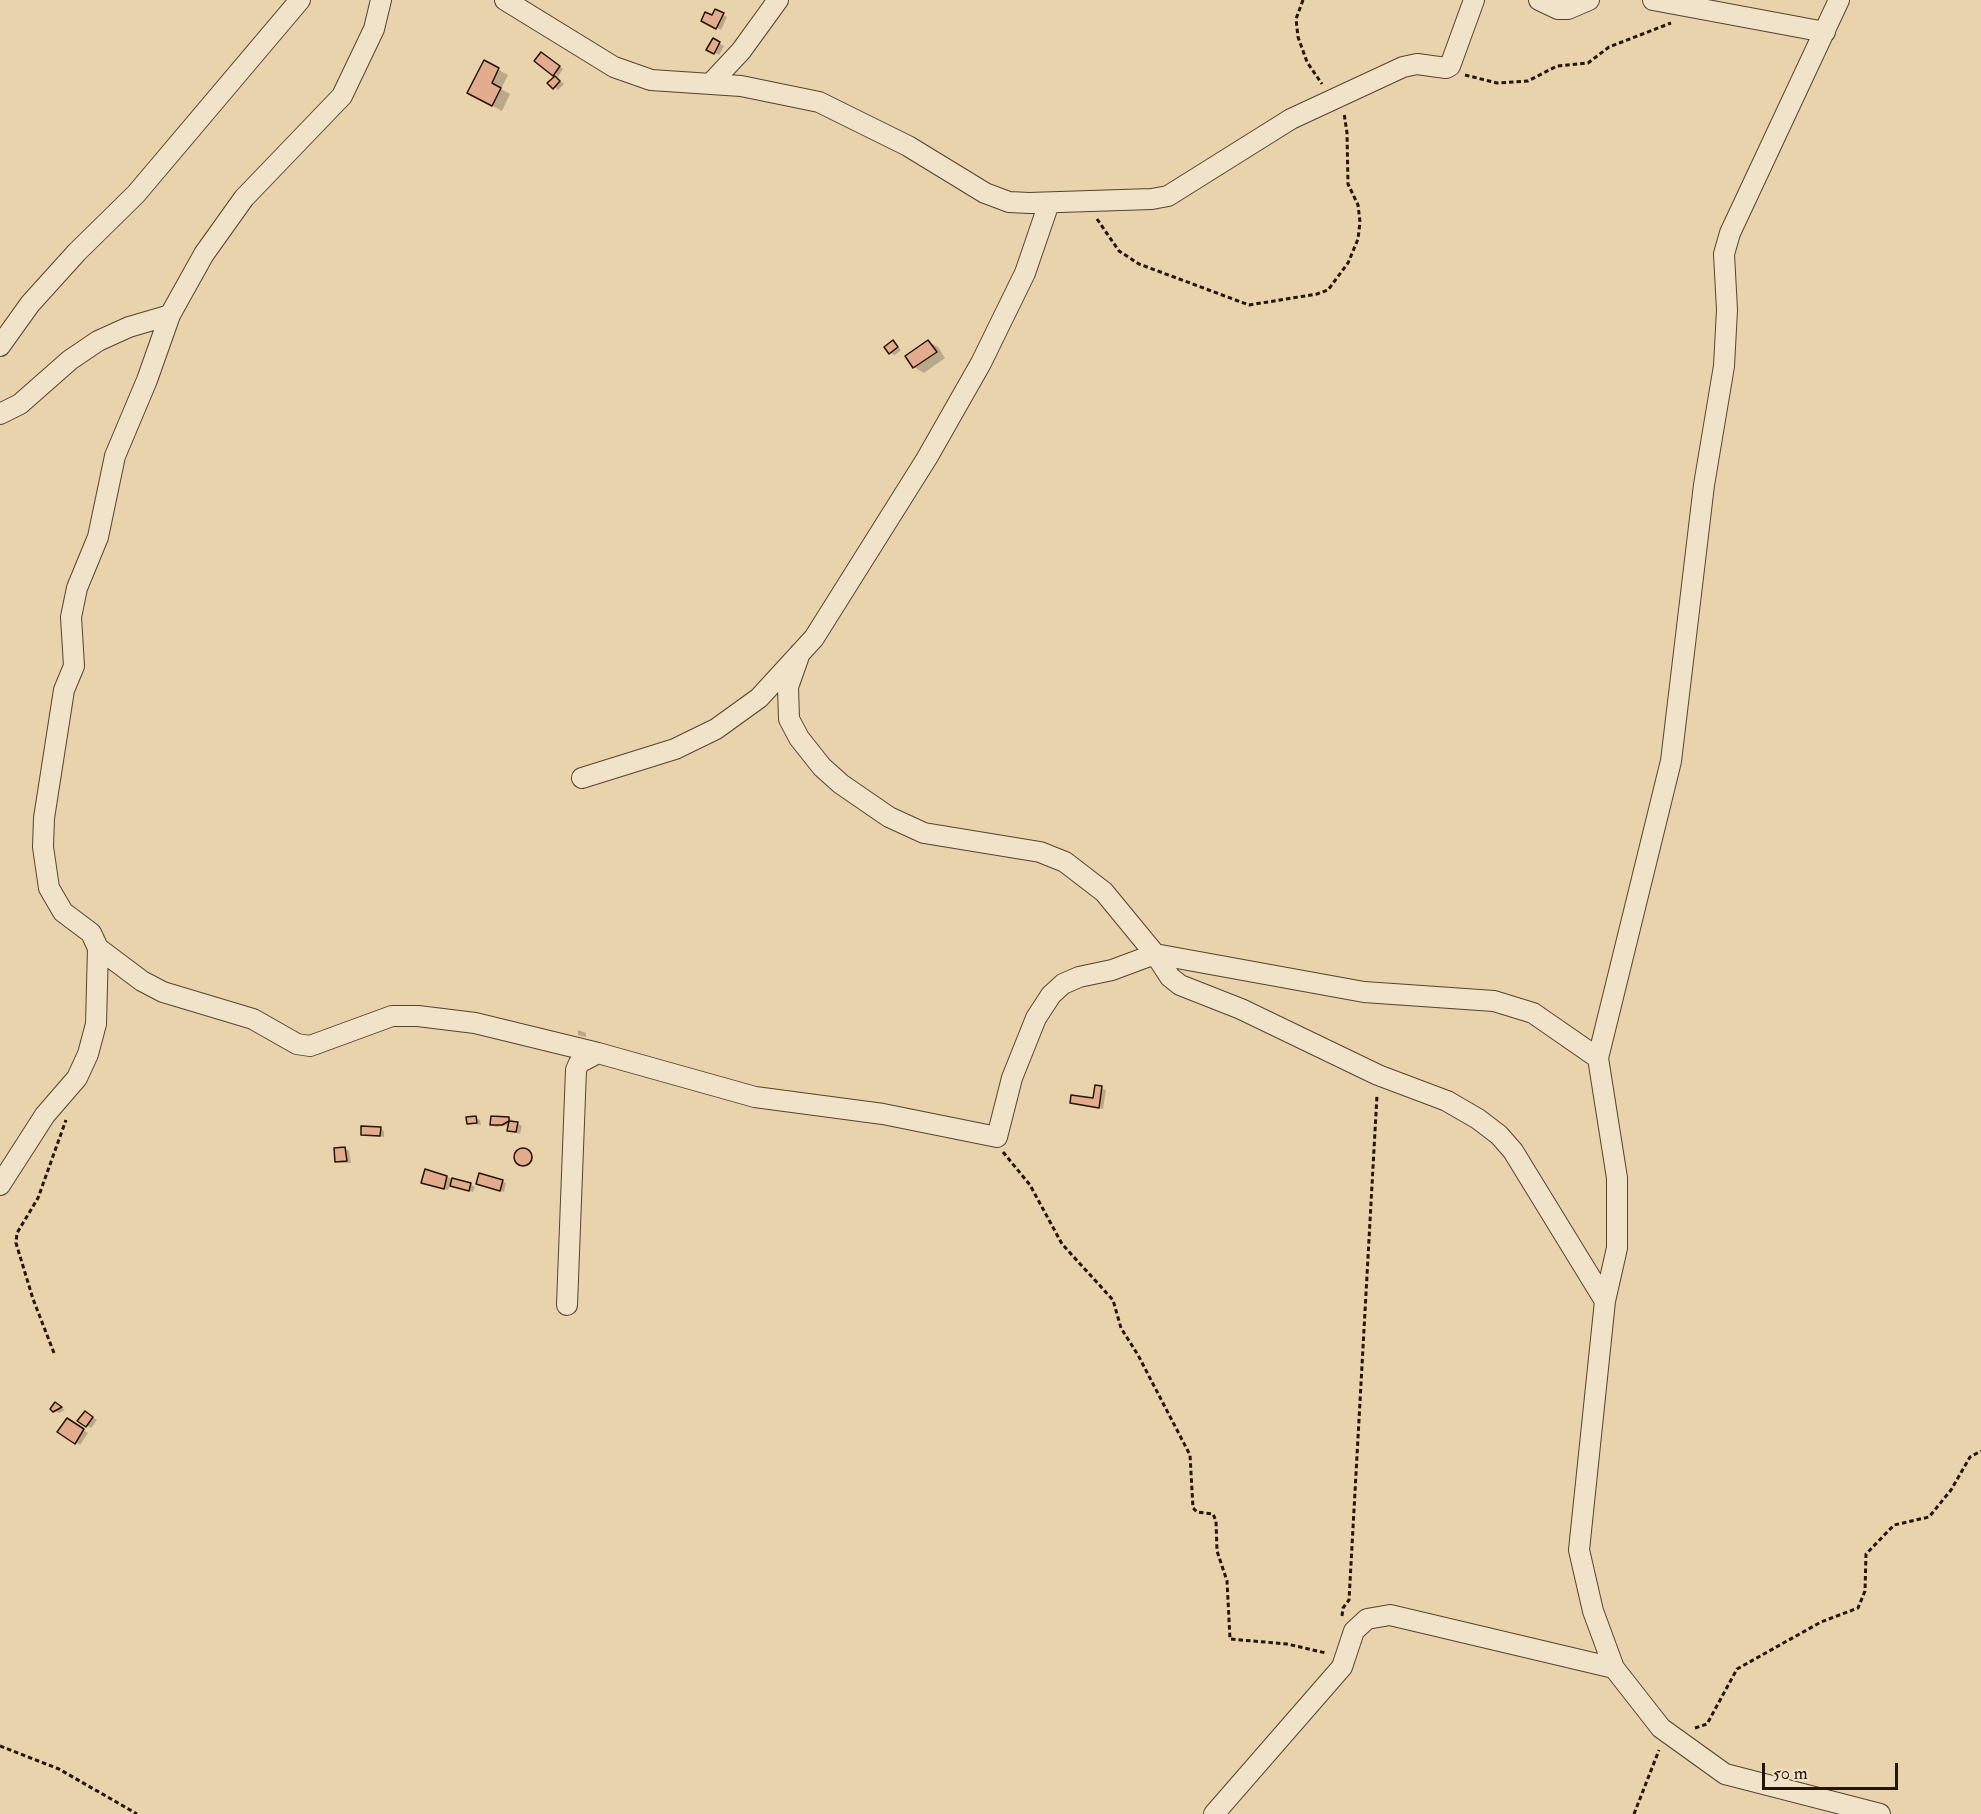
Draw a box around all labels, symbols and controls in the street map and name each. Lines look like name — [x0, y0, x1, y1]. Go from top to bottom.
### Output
scale bar — [1765, 1751, 1902, 1789]
text: 50 m — [1773, 1762, 1808, 1785]

